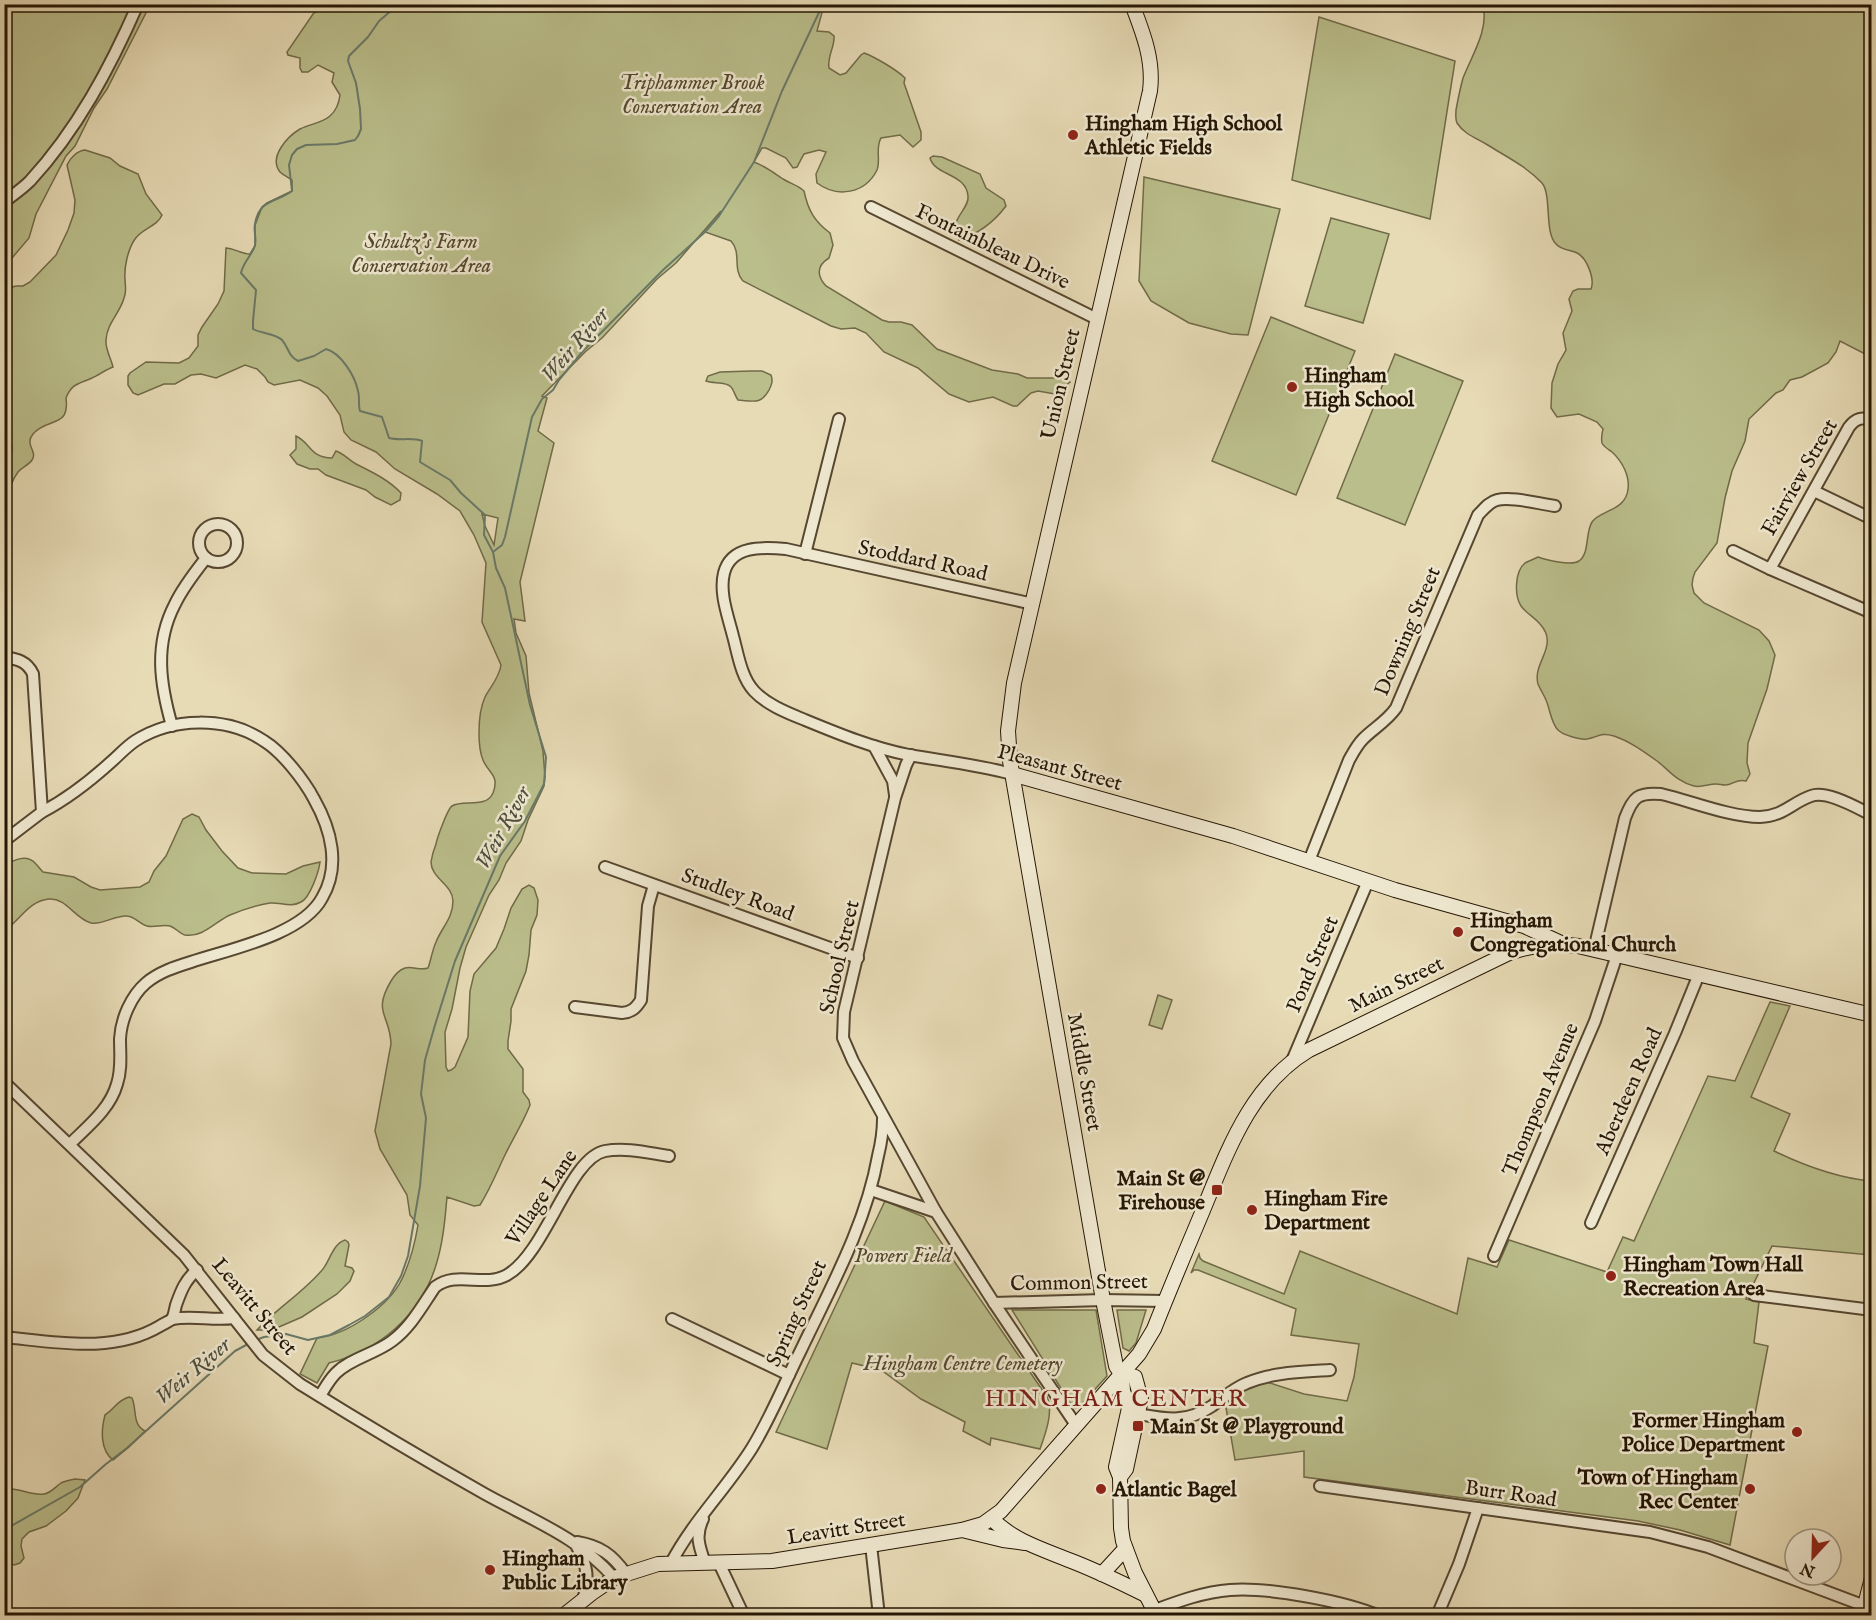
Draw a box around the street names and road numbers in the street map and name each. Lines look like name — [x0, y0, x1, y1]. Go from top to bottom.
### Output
street label: Fontainbleau Drive — [911, 198, 1074, 297]
street label: Union Street — [1036, 326, 1087, 442]
street label: Fairview Street — [1756, 414, 1845, 541]
street label: Stoddard Road — [855, 535, 991, 589]
street label: Downing Street — [1369, 563, 1448, 700]
street label: Pleasant Street — [994, 739, 1125, 798]
street label: Studley Road — [678, 863, 798, 929]
street label: School Street — [814, 898, 867, 1017]
street label: Pond Street — [1281, 912, 1346, 1017]
street label: Main Street — [1345, 951, 1449, 1020]
street label: Middle Street — [1060, 1011, 1107, 1134]
street label: Thompson Avenue — [1497, 1019, 1586, 1180]
street label: Aberdeen Road — [1589, 1023, 1670, 1160]
street label: Village Lane — [500, 1144, 584, 1252]
street label: Leavitt Street — [205, 1252, 303, 1361]
street label: Spring Street — [761, 1256, 834, 1371]
street label: Common Street — [1010, 1269, 1148, 1298]
street label: Burr Road — [1463, 1475, 1559, 1514]
street label: Leavitt Street — [785, 1507, 907, 1552]

